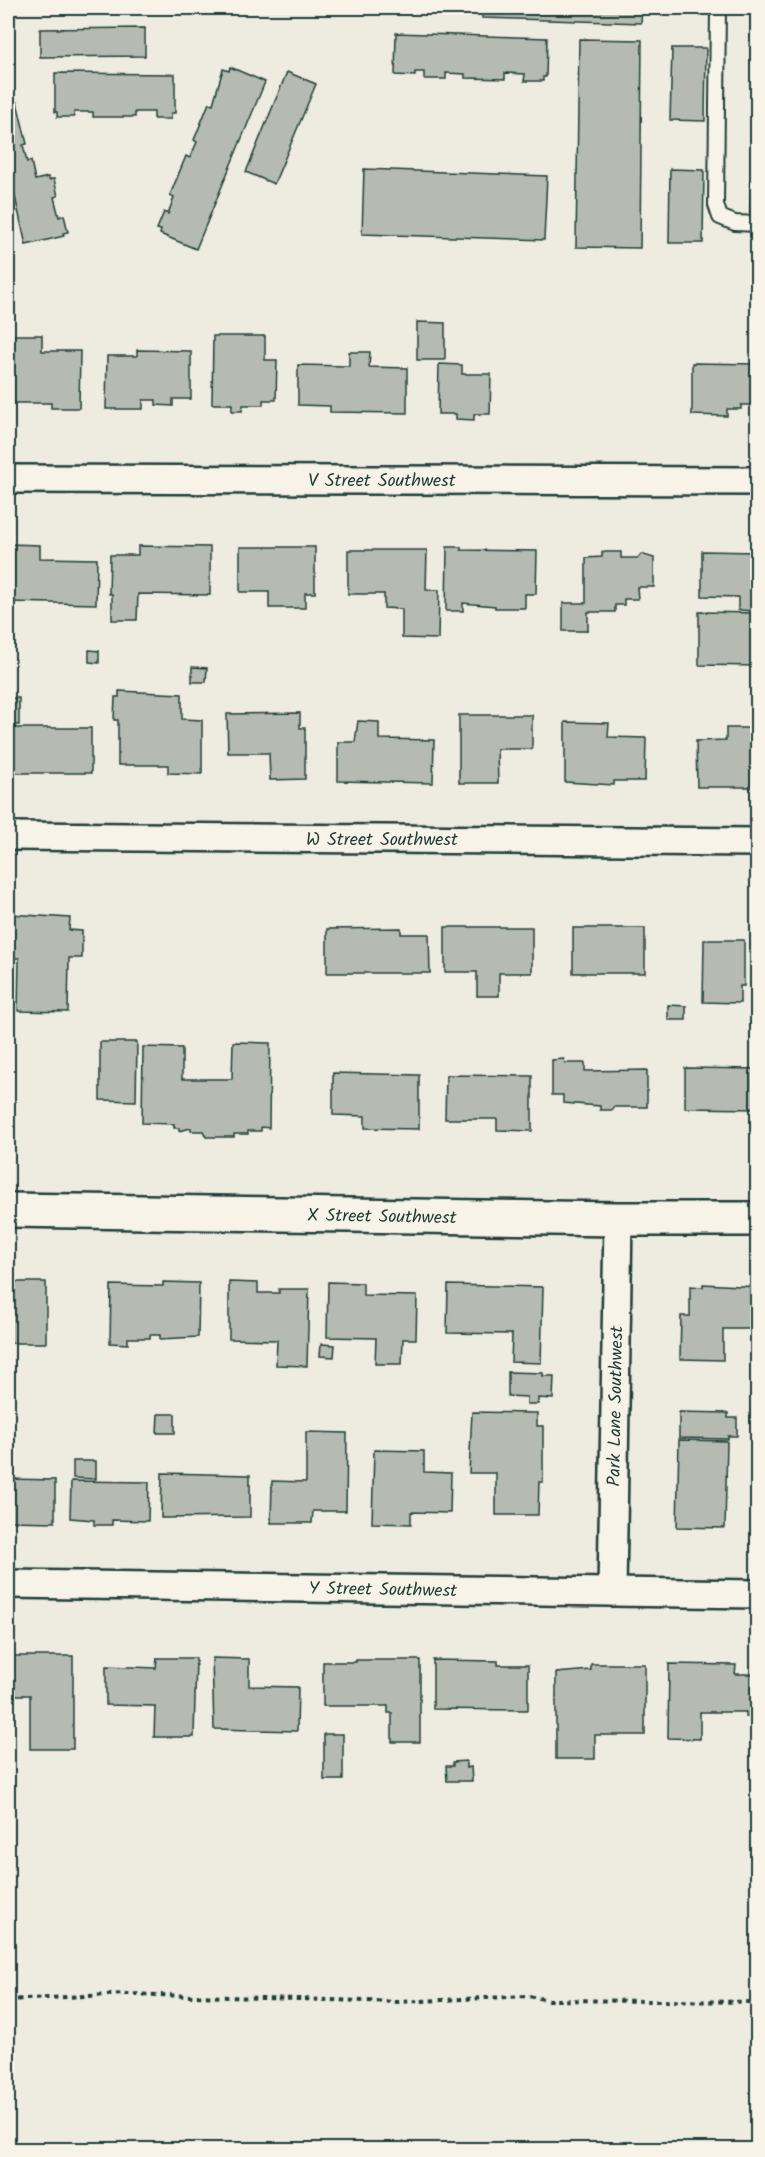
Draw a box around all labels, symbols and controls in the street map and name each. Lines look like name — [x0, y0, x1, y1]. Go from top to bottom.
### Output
street label: V Street Southwest — [308, 467, 457, 496]
street label: W Street Southwest — [306, 826, 459, 855]
street label: X Street Southwest — [307, 1202, 458, 1233]
street label: Park Lane Southwest — [601, 1324, 632, 1487]
street label: Y Street Southwest — [309, 1575, 458, 1606]

